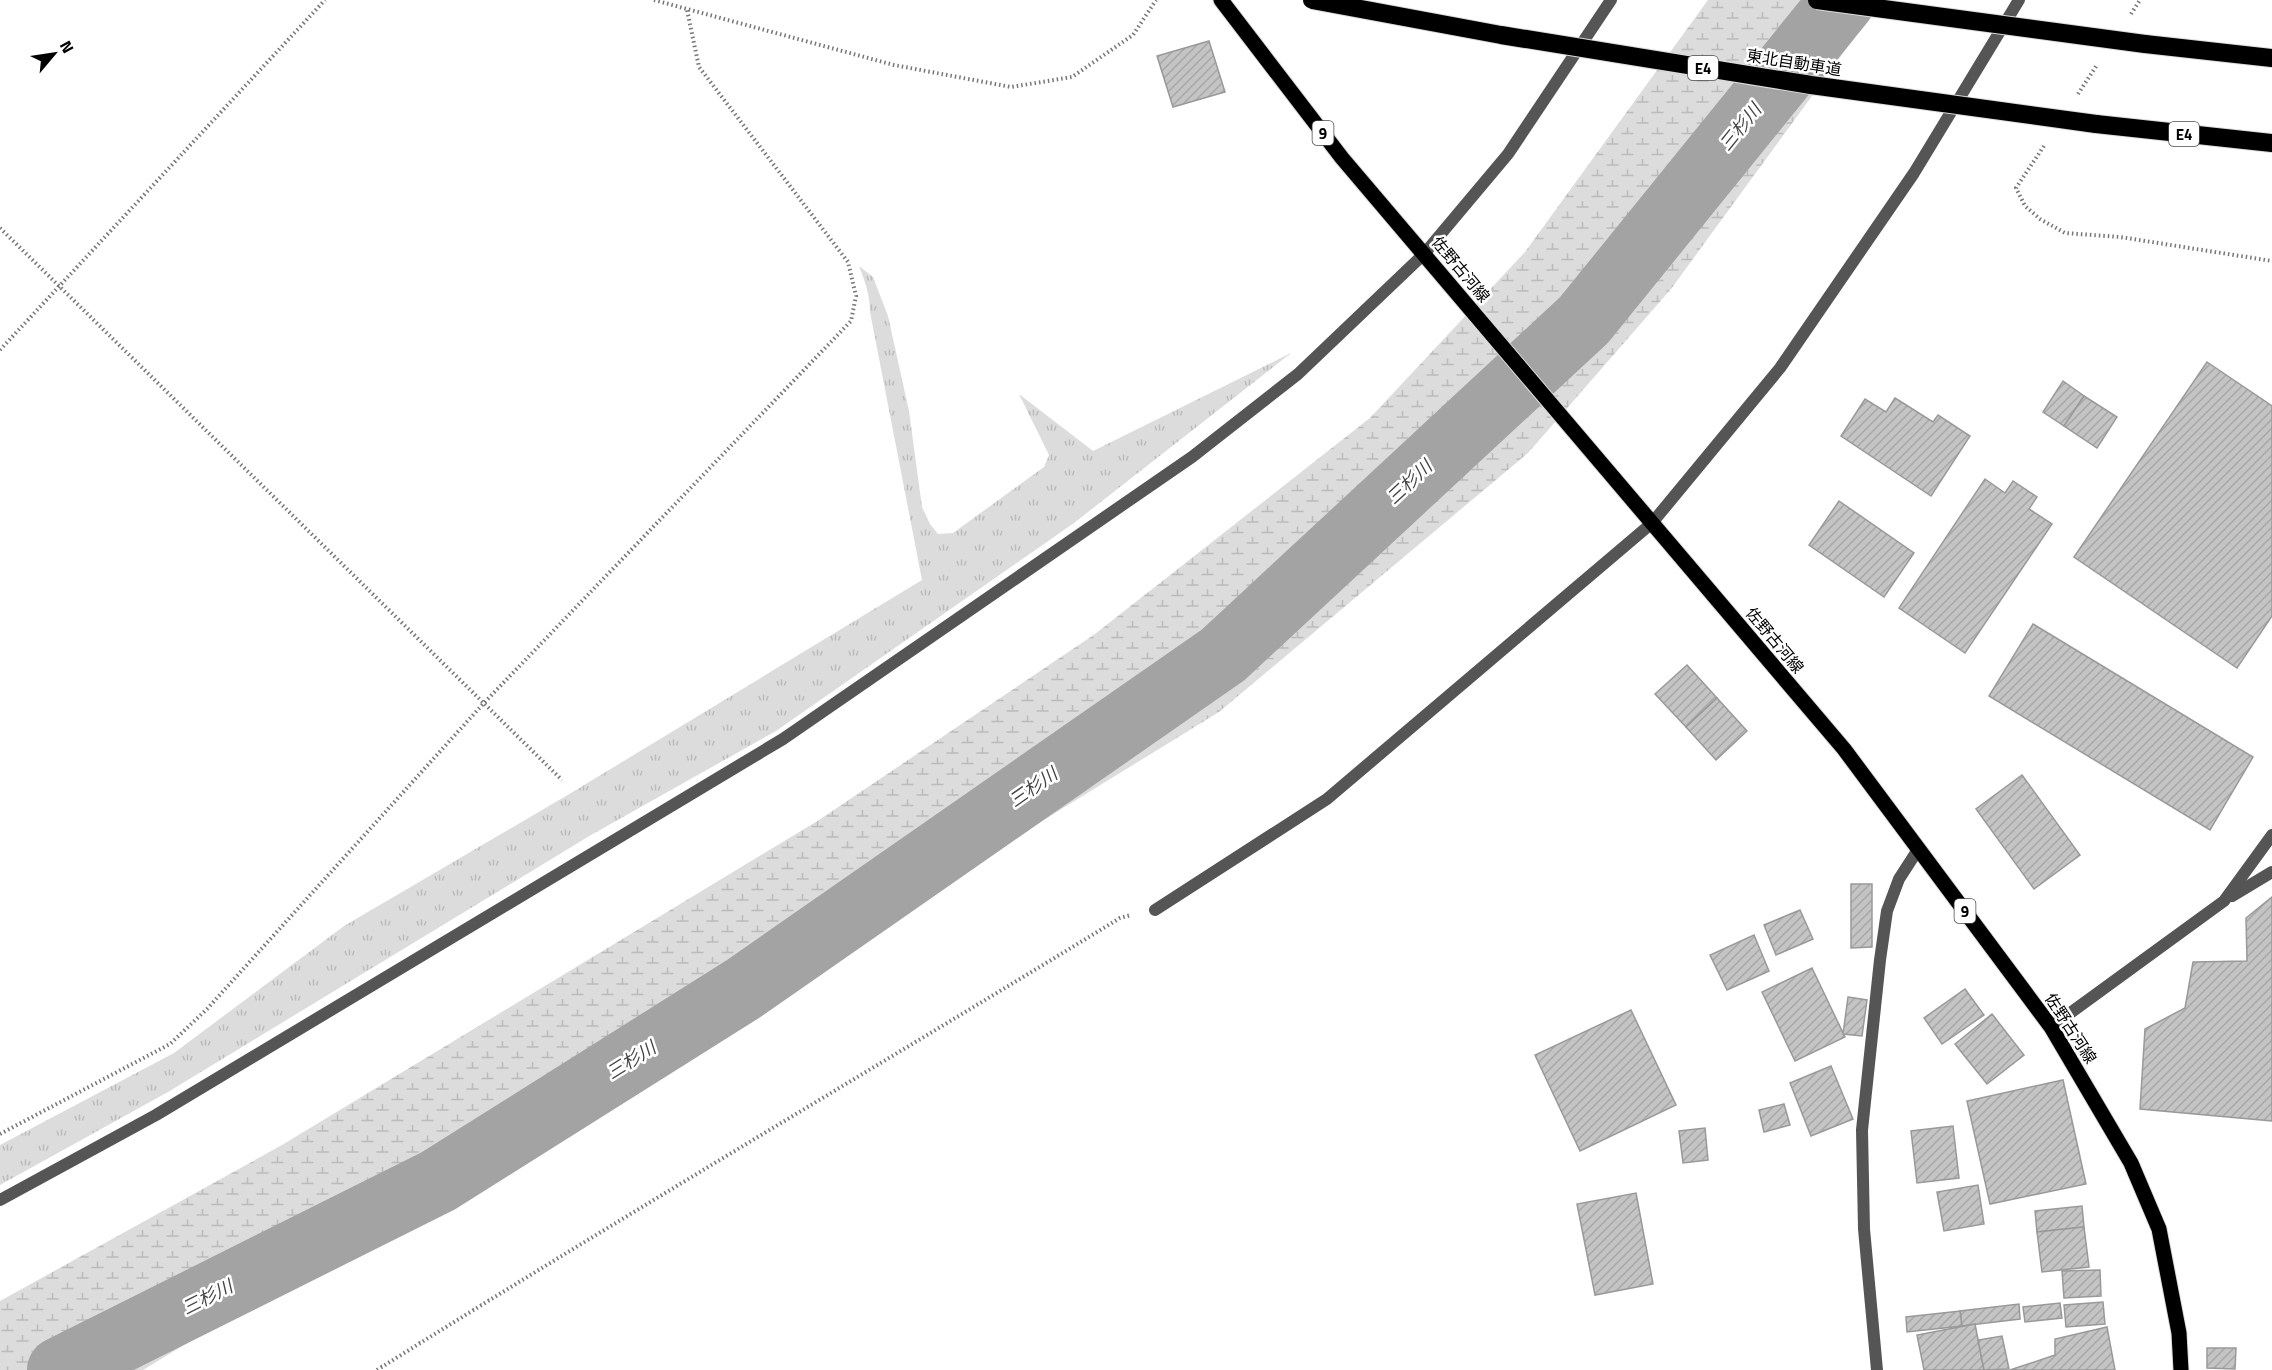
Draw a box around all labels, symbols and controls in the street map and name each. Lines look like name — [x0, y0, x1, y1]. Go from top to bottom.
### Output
north arrow — [24, 24, 84, 84]
text: N — [54, 36, 80, 57]
street label: 東北自動車道 — [1745, 43, 1843, 81]
road number: E4 — [1688, 56, 1718, 80]
water label: 三杉川 — [1713, 96, 1769, 156]
road number: 9 — [1312, 121, 1334, 145]
road number: E4 — [2169, 122, 2199, 146]
street label: 佐野古河線 — [1426, 231, 1496, 307]
water label: 三杉川 — [1380, 452, 1439, 510]
street label: 佐野古河線 — [1740, 602, 1810, 678]
water label: 三杉川 — [1003, 759, 1064, 814]
road number: 9 — [1954, 899, 1976, 923]
street label: 佐野古河線 — [2039, 988, 2103, 1068]
water label: 三杉川 — [601, 1033, 663, 1086]
water label: 三杉川 — [177, 1272, 239, 1321]

